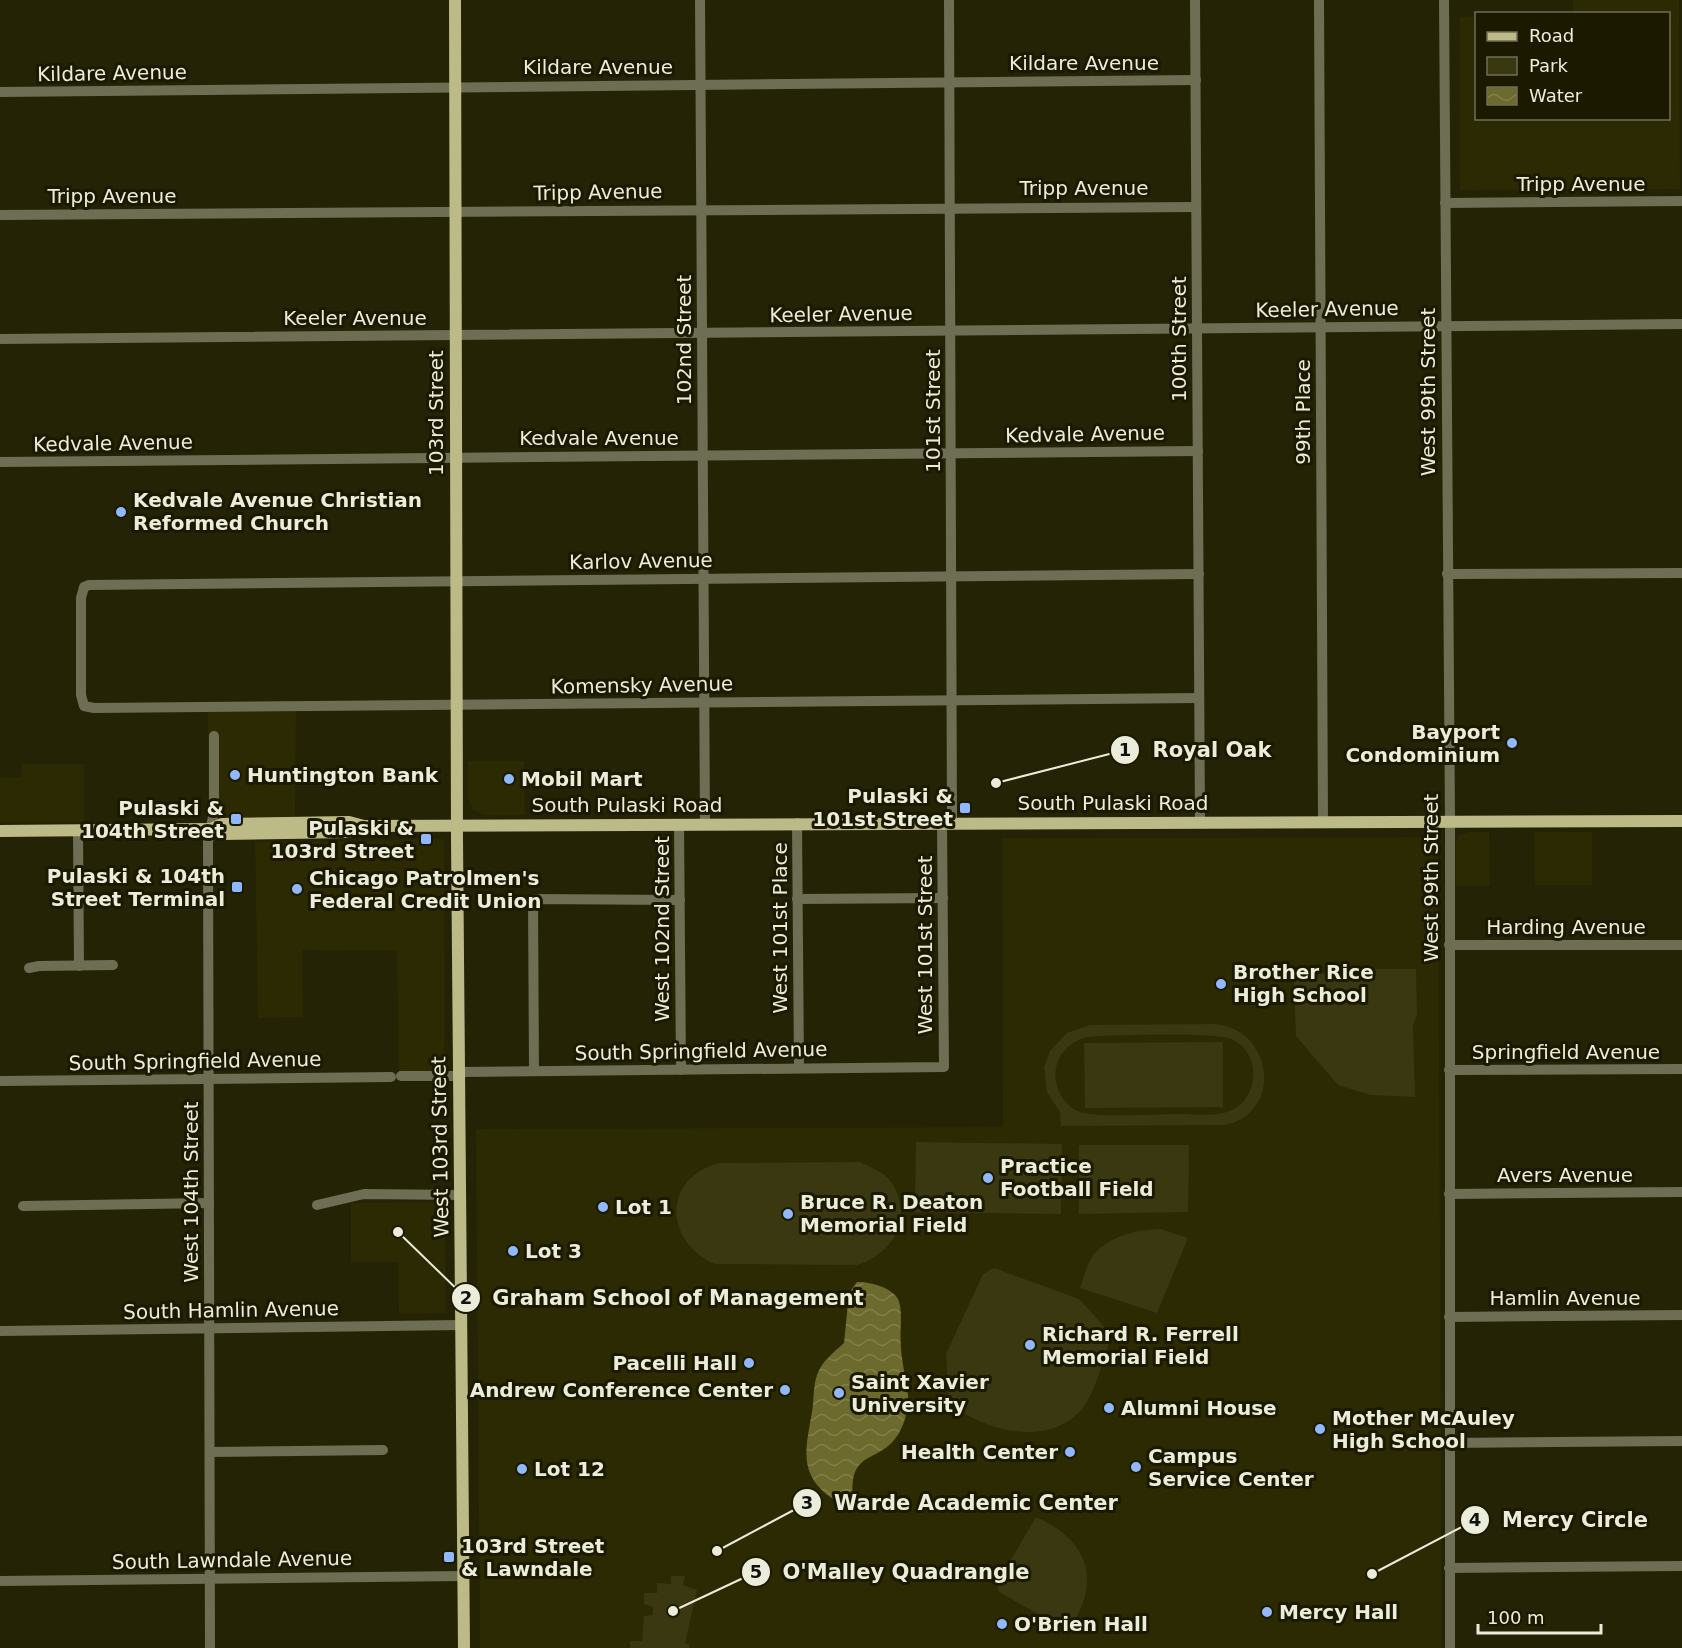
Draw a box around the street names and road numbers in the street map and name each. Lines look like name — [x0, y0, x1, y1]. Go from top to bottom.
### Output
street label: Kildare Avenue — [1009, 51, 1159, 75]
street label: Kildare Avenue — [523, 55, 673, 79]
street label: Kildare Avenue — [37, 60, 187, 86]
street label: Tripp Avenue — [1515, 172, 1646, 196]
street label: Tripp Avenue — [1018, 176, 1149, 200]
street label: Tripp Avenue — [532, 179, 663, 205]
street label: Tripp Avenue — [46, 184, 177, 208]
street label: 102nd Street — [672, 275, 696, 405]
street label: 100th Street — [1167, 276, 1191, 402]
street label: Keeler Avenue — [1255, 296, 1399, 322]
street label: Keeler Avenue — [769, 301, 913, 327]
street label: Keeler Avenue — [283, 306, 427, 330]
street label: West 99th Street — [1416, 308, 1440, 476]
street label: 101st Street — [921, 349, 945, 473]
street label: 103rd Street — [424, 350, 448, 476]
street label: 99th Place — [1291, 359, 1315, 465]
street label: Kedvale Avenue — [1005, 421, 1165, 447]
street label: Kedvale Avenue — [519, 426, 679, 450]
street label: Kedvale Avenue — [33, 430, 193, 456]
street label: Karlov Avenue — [569, 548, 713, 574]
street label: Komensky Avenue — [550, 671, 734, 699]
street label: South Pulaski Road — [1018, 791, 1208, 815]
street label: South Pulaski Road — [532, 793, 722, 817]
street label: West 99th Street — [1419, 794, 1443, 962]
street label: West 102nd Street — [650, 836, 674, 1022]
street label: West 101st Place — [768, 842, 792, 1014]
street label: West 101st Street — [913, 855, 937, 1035]
street label: Harding Avenue — [1486, 915, 1646, 939]
street label: South Springfield Avenue — [574, 1037, 828, 1065]
street label: Springfield Avenue — [1472, 1040, 1660, 1064]
street label: South Springfield Avenue — [68, 1047, 322, 1075]
street label: West 103rd Street — [426, 1056, 454, 1238]
street label: West 104th Street — [179, 1101, 203, 1283]
street label: Avers Avenue — [1497, 1163, 1633, 1187]
street label: Hamlin Avenue — [1489, 1286, 1641, 1310]
street label: South Hamlin Avenue — [123, 1296, 339, 1324]
street label: South Lawndale Avenue — [112, 1546, 352, 1574]

